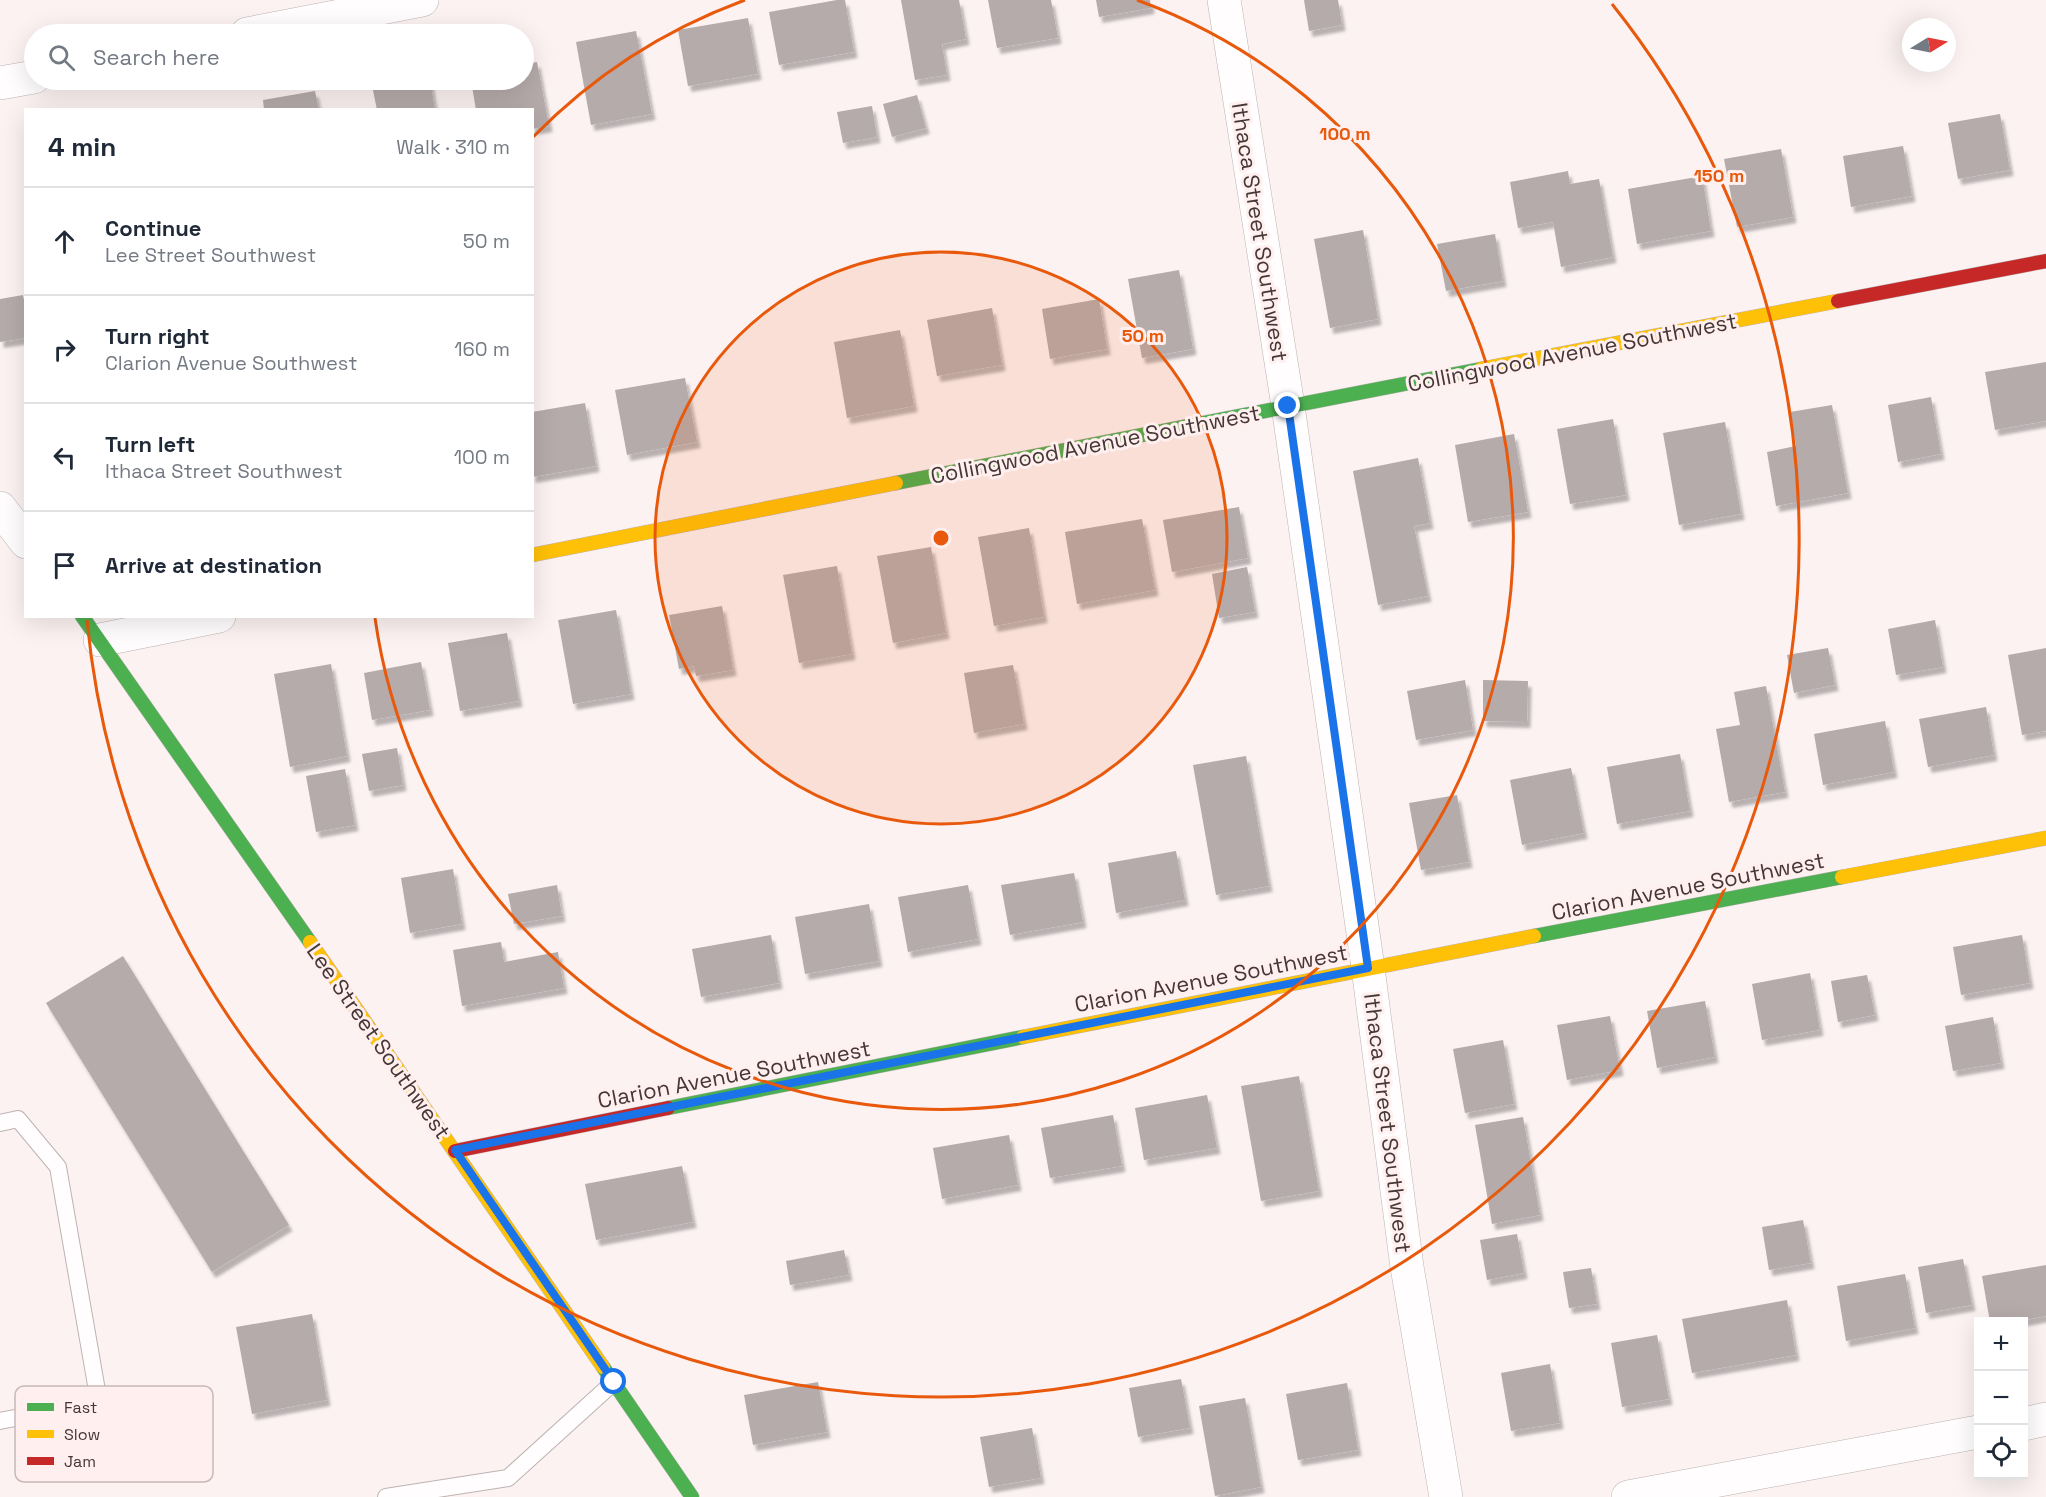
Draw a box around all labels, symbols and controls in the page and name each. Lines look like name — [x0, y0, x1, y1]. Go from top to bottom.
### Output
north arrow — [1902, 18, 1956, 72]
search box — [24, 24, 534, 90]
icon: search — [45, 41, 78, 74]
text: Search here — [93, 43, 220, 71]
street label: Ithaca Street Southwest — [1226, 101, 1294, 363]
text: 100 m — [1319, 122, 1371, 145]
text: 4 min — [48, 130, 116, 164]
text: Walk · 310 m — [396, 134, 510, 160]
text: 150 m — [1694, 164, 1744, 187]
text: Continue — [105, 214, 201, 242]
icon: ahead — [48, 225, 81, 258]
text: 50 m — [463, 228, 510, 254]
text: Lee Street Southwest — [105, 242, 316, 268]
street label: Collingwood Avenue Southwest — [1405, 306, 1739, 398]
text: Turn right — [105, 322, 210, 350]
text: 50 m — [1122, 324, 1164, 347]
icon: right — [48, 333, 81, 366]
text: 160 m — [454, 336, 510, 362]
text: Clarion Avenue Southwest — [105, 350, 357, 376]
route end — [1274, 392, 1300, 418]
street label: Collingwood Avenue Southwest — [928, 398, 1262, 490]
text: Turn left — [105, 430, 195, 458]
icon: left — [48, 441, 81, 474]
text: 100 m — [454, 444, 510, 470]
text: Ithaca Street Southwest — [105, 458, 343, 484]
centre of rings — [931, 528, 951, 548]
icon: arrive — [48, 549, 81, 582]
text: Arrive at destination — [105, 551, 322, 579]
street label: Clarion Avenue Southwest — [1549, 846, 1827, 926]
street label: Lee Street Southwest — [301, 938, 457, 1144]
street label: Clarion Avenue Southwest — [1072, 938, 1350, 1018]
street label: Ithaca Street Southwest — [1358, 991, 1418, 1255]
street label: Clarion Avenue Southwest — [595, 1034, 873, 1114]
map controls — [1974, 1317, 2028, 1479]
button: + — [1974, 1317, 2028, 1371]
route start — [600, 1368, 626, 1394]
button: − — [1974, 1371, 2028, 1425]
legend — [15, 1386, 213, 1482]
text: Fast — [64, 1397, 97, 1418]
text: Slow — [64, 1424, 100, 1445]
button: locate — [1974, 1425, 2028, 1479]
text: Jam — [64, 1451, 96, 1472]

